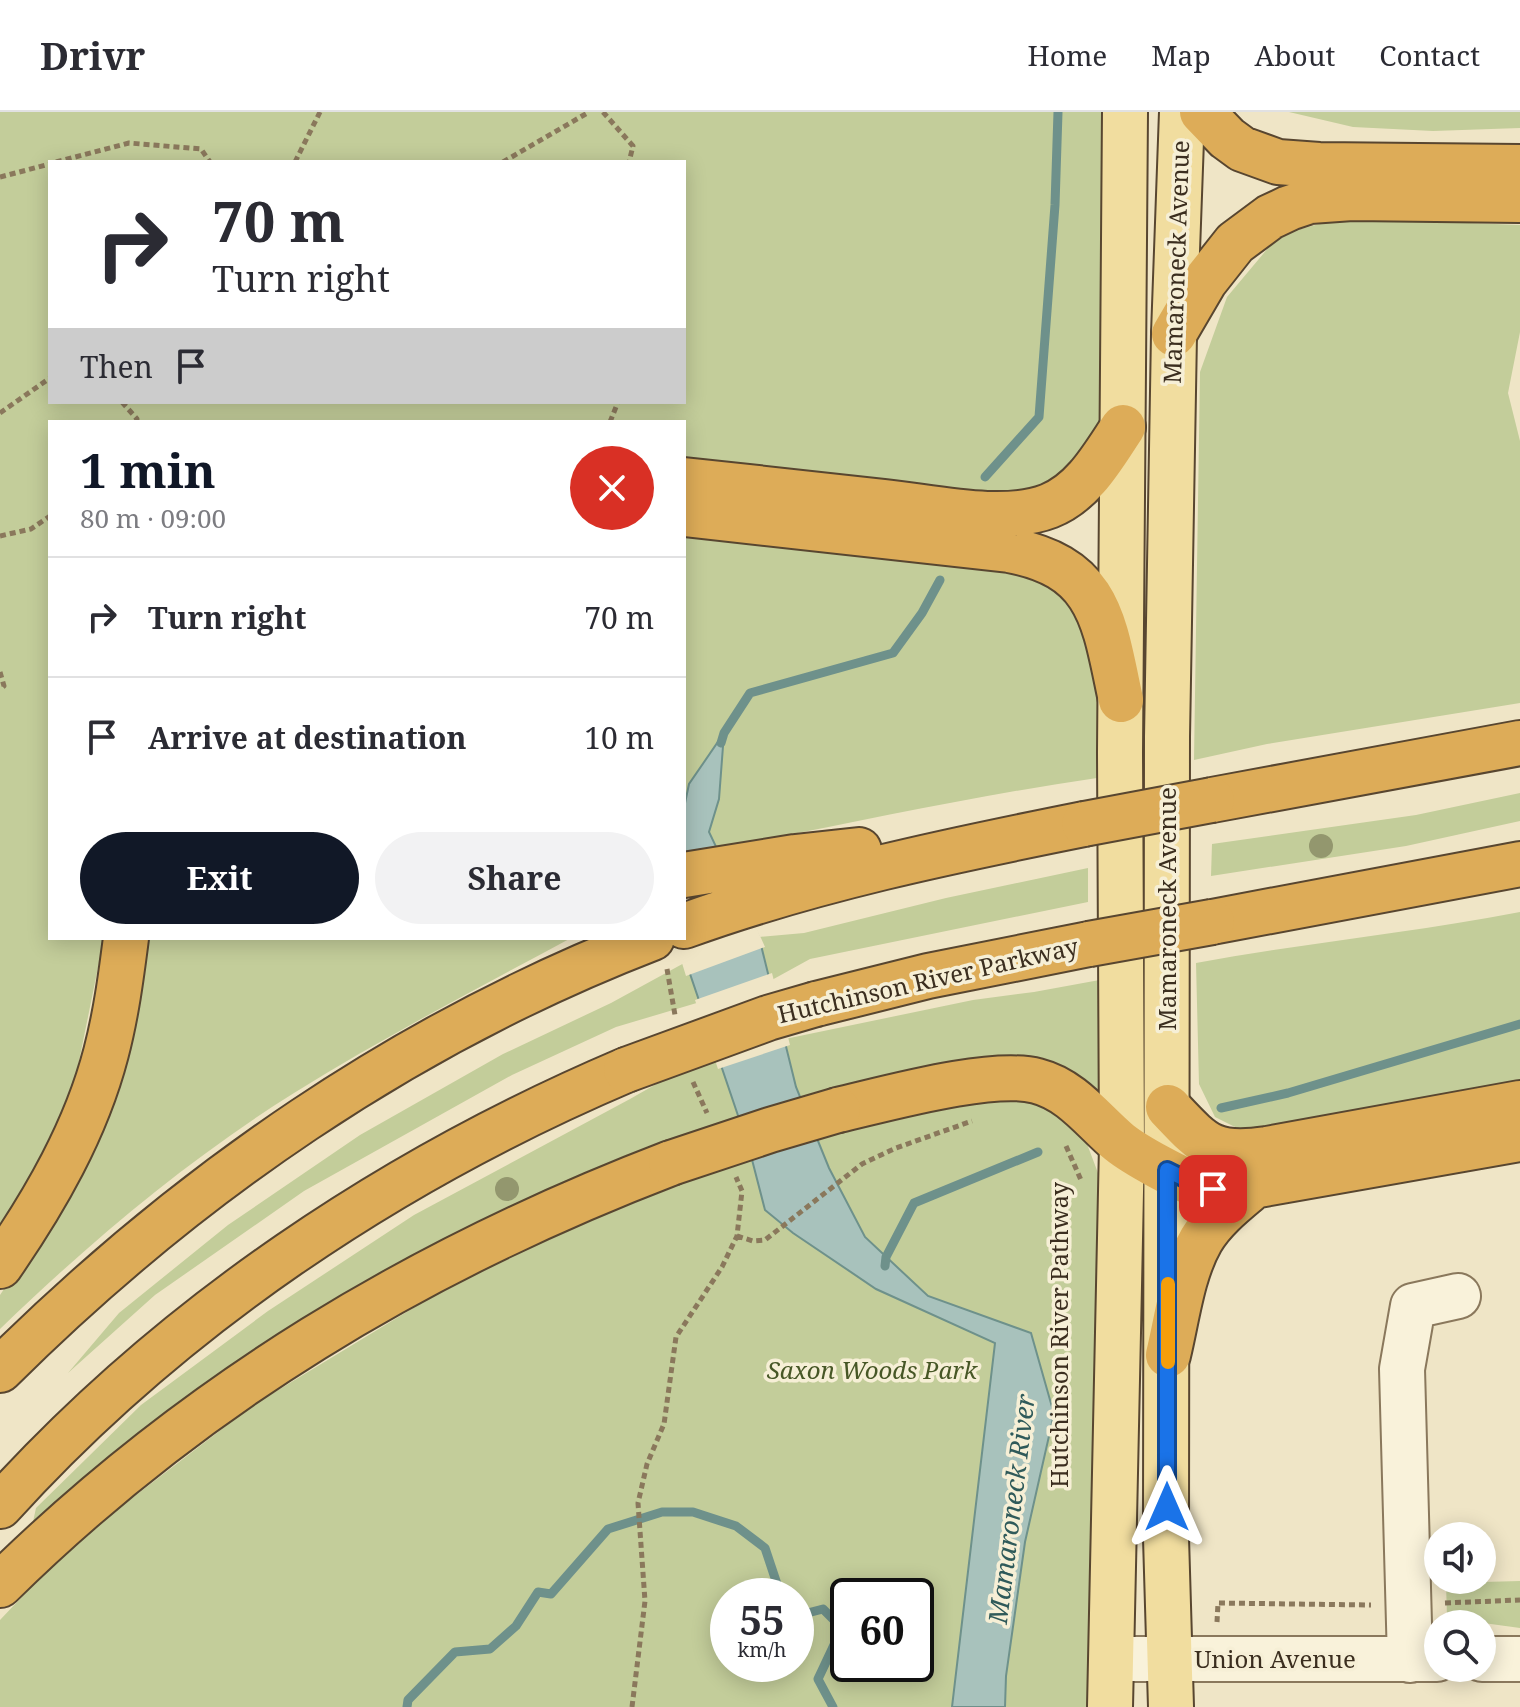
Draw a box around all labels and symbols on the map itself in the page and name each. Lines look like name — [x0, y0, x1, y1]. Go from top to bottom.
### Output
street label: Mamaroneck Avenue — [1155, 140, 1196, 384]
street label: Mamaroneck Avenue — [1150, 787, 1183, 1031]
street label: Hutchinson River Parkway — [774, 929, 1082, 1030]
pin — [1179, 1155, 1247, 1223]
street label: Hutchinson River Pathway — [1042, 1182, 1075, 1488]
park label: Saxon Woods Park — [767, 1353, 979, 1386]
water label: Mamaroneck River — [979, 1391, 1043, 1627]
position arrow — [1125, 1465, 1209, 1549]
speed limit sign: 60 — [830, 1578, 934, 1682]
street label: Union Avenue — [1194, 1642, 1356, 1675]

